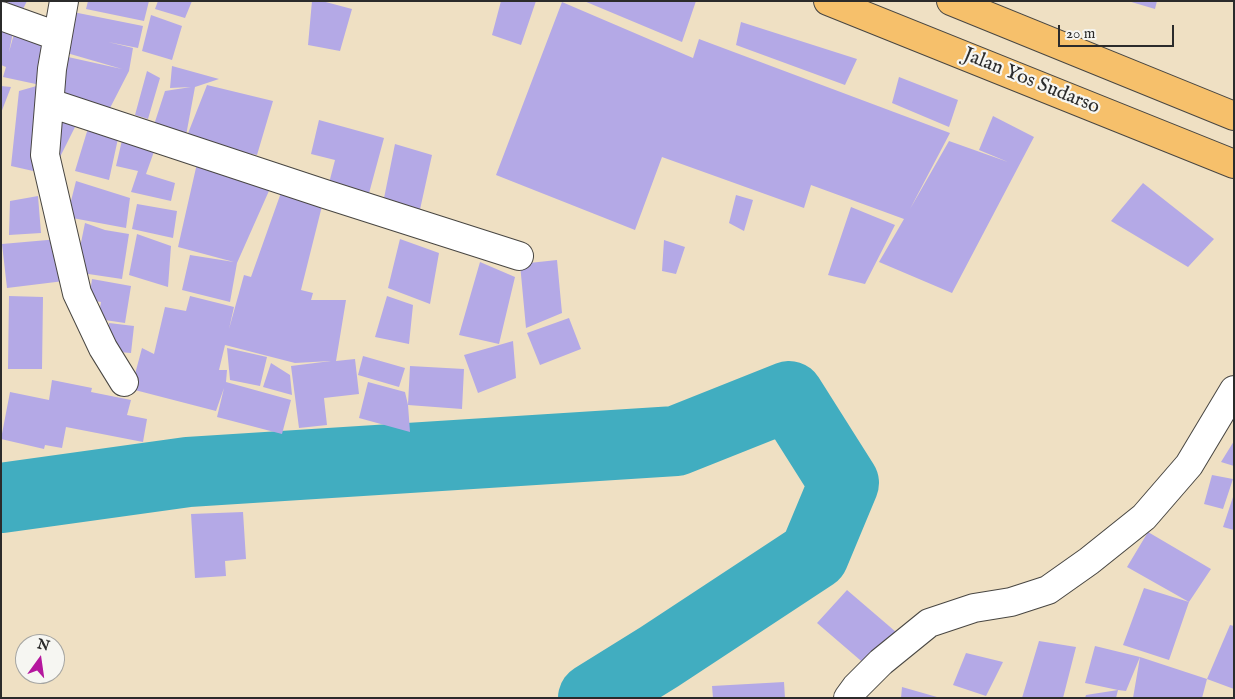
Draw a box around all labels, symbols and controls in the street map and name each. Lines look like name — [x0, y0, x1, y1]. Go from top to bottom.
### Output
scale bar — [1060, 15, 1176, 47]
text: 20 m — [1066, 24, 1095, 43]
street label: Jalan Yos Sudarso — [959, 44, 1103, 120]
north arrow — [15, 634, 65, 684]
text: N — [35, 635, 51, 656]

